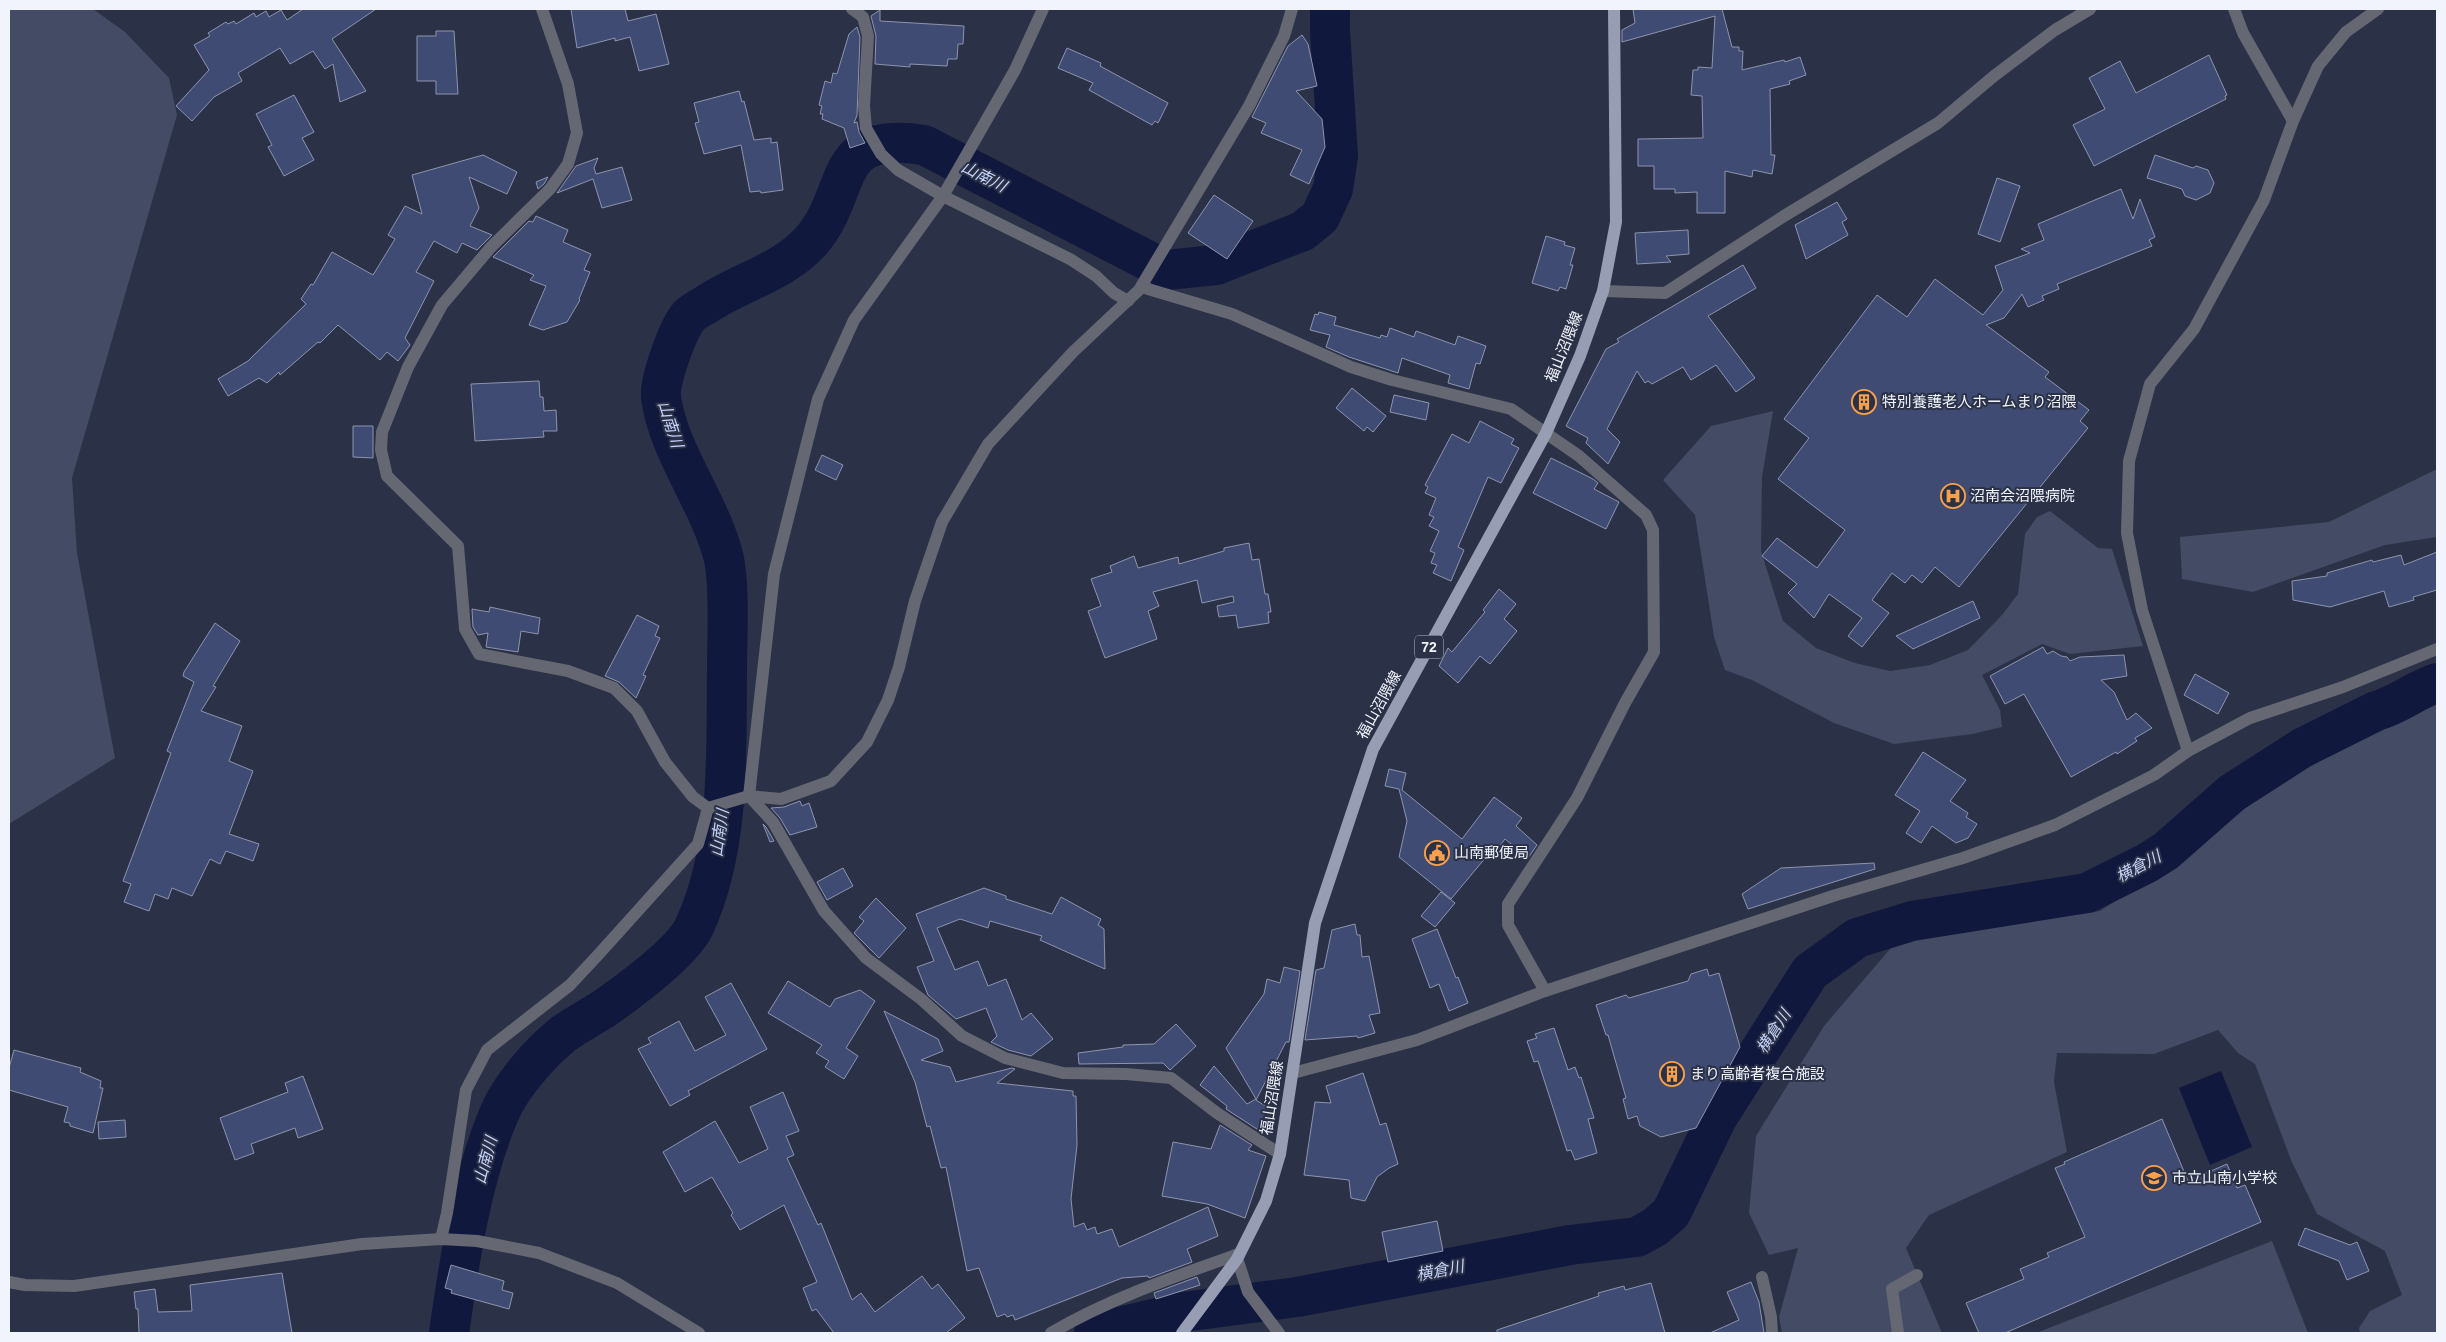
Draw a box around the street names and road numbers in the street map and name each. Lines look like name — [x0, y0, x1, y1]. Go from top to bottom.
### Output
street label: 福山沼隈線 — [1542, 309, 1585, 385]
road number: 72 — [1415, 636, 1443, 659]
street label: 福山沼隈線 — [1353, 668, 1404, 742]
street label: 福山沼隈線 — [1257, 1060, 1286, 1136]

